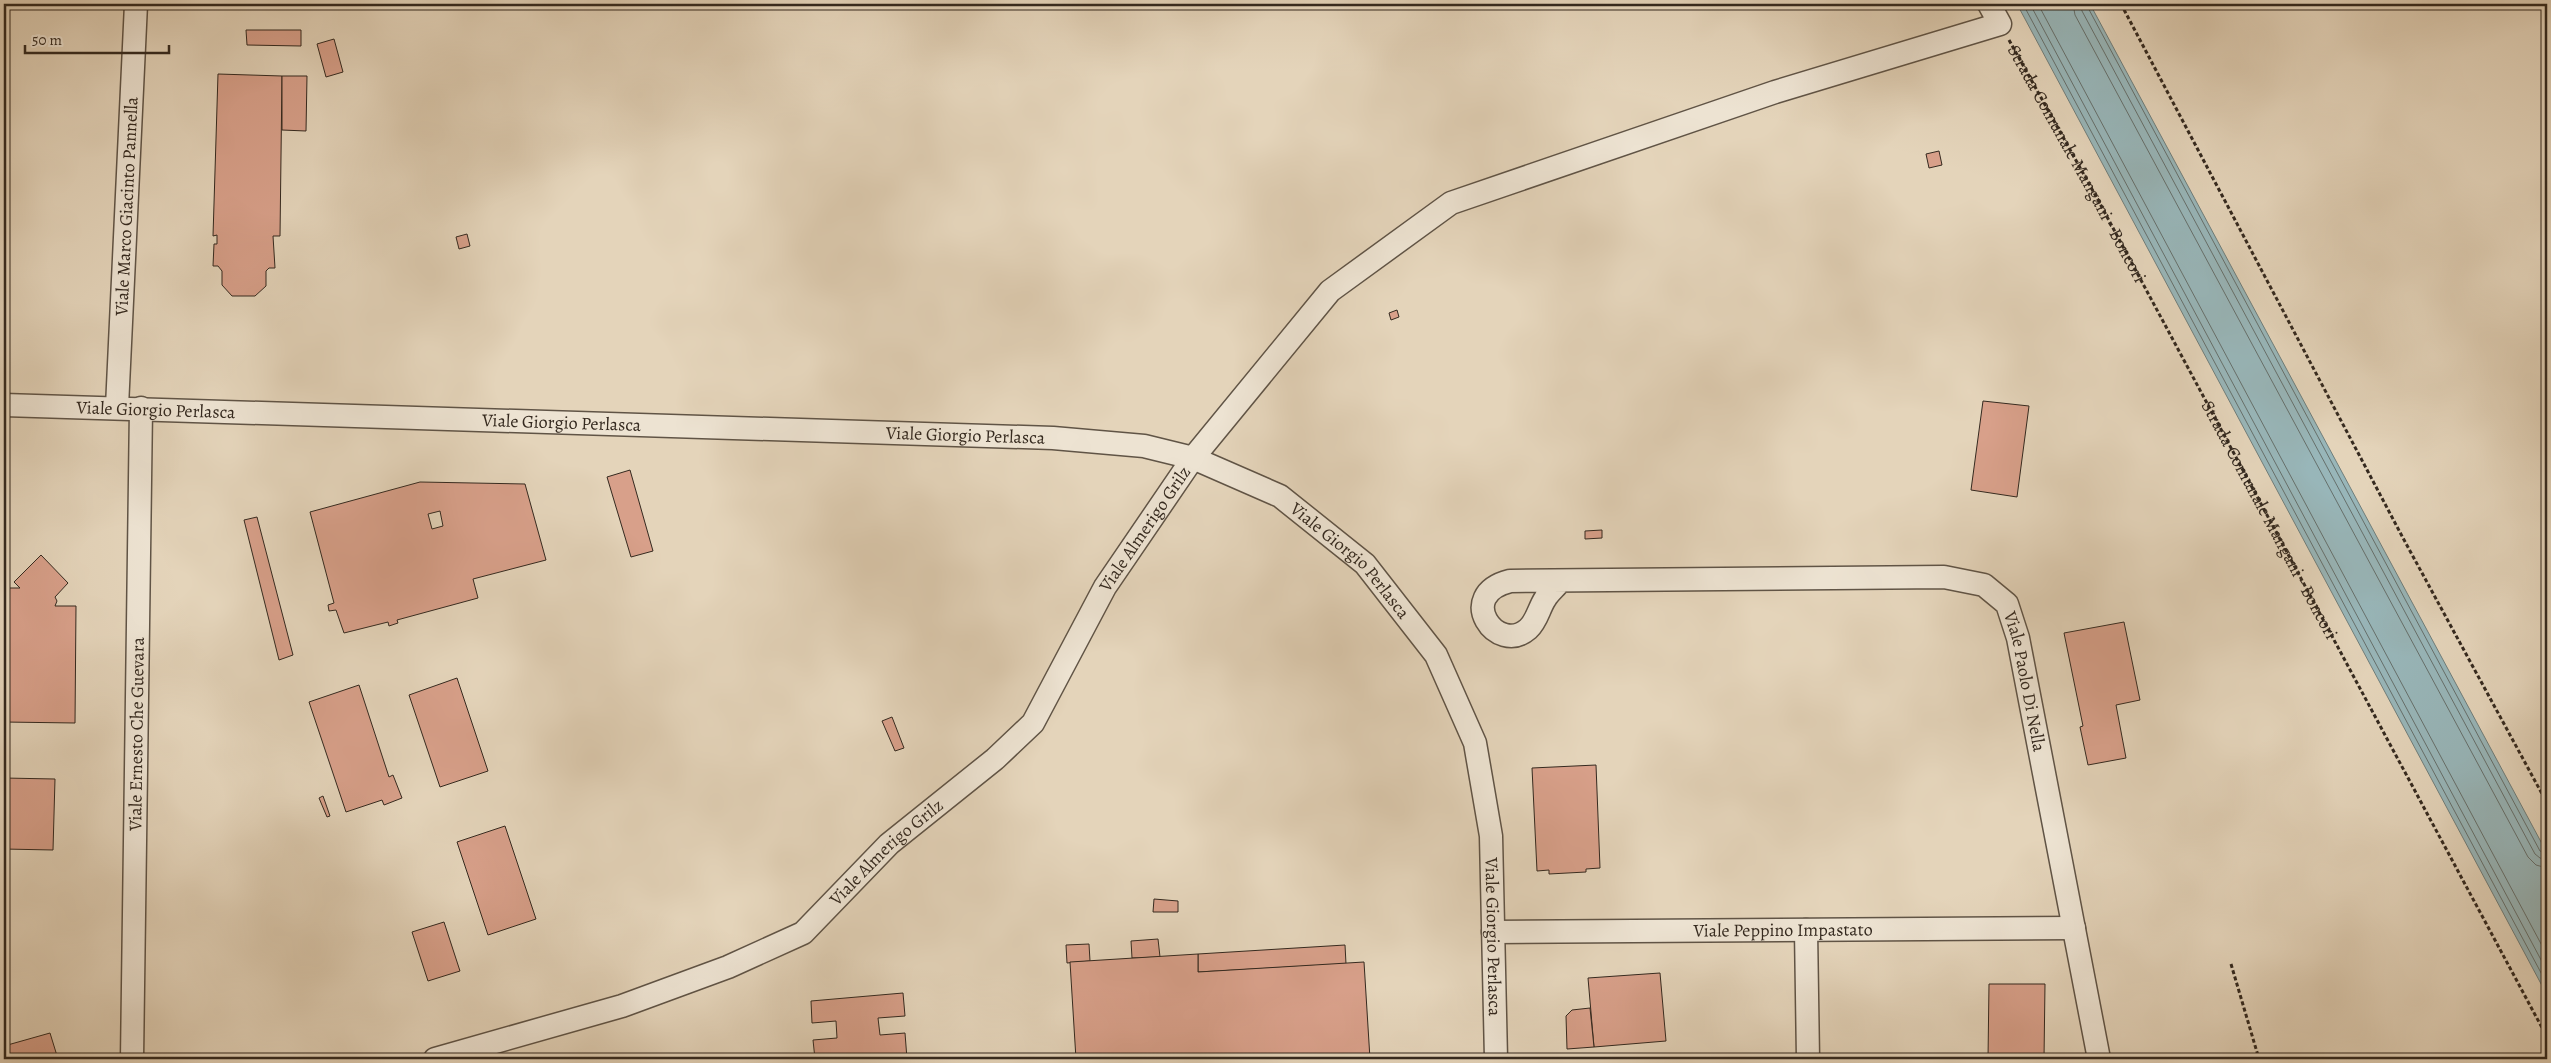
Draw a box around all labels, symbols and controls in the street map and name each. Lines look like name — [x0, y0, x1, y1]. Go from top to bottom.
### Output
scale bar — [25, 22, 169, 54]
text: 50 m — [32, 30, 62, 50]
street label: Strada Comunale Mangani - Boncori — [2002, 40, 2152, 287]
street label: Viale Marco Giacinto Pannella — [109, 96, 144, 317]
street label: Viale Giorgio Perlasca — [75, 395, 236, 424]
street label: Strada Comunale Mangani - Boncori — [2196, 396, 2343, 643]
street label: Viale Giorgio Perlasca — [481, 408, 642, 437]
street label: Viale Giorgio Perlasca — [885, 421, 1046, 450]
street label: Viale Almerigo Grilz — [1093, 461, 1196, 597]
street label: Viale Giorgio Perlasca — [1284, 496, 1416, 624]
street label: Viale Paolo Di Nella — [1998, 607, 2052, 754]
street label: Viale Ernesto Che Guevara — [123, 636, 150, 832]
street label: Viale Almerigo Grilz — [823, 793, 948, 911]
street label: Viale Giorgio Perlasca — [1479, 856, 1507, 1017]
street label: Viale Peppino Impastato — [1692, 917, 1873, 943]

